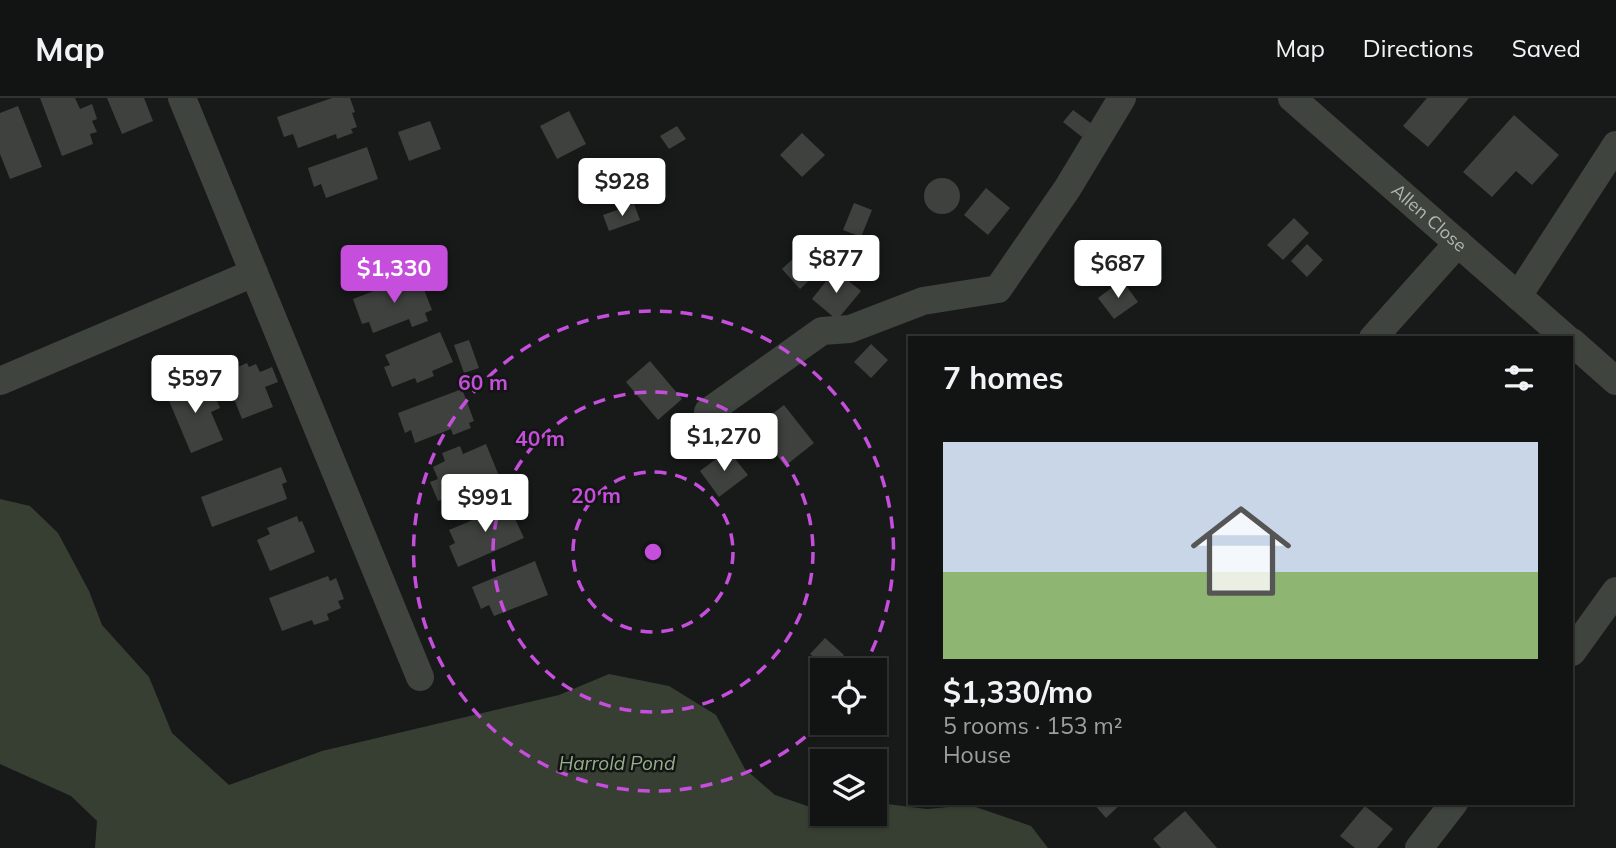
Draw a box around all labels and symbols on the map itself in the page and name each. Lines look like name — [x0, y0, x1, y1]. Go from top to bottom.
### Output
pin: $928 — [581, 158, 663, 218]
street label: Allen Close — [1387, 178, 1472, 257]
pin: $877 — [795, 236, 877, 295]
pin: $687 — [1077, 240, 1159, 300]
pin: $1,330 — [337, 246, 451, 305]
pin: $597 — [154, 356, 236, 415]
text: 60 m — [458, 369, 508, 395]
pin: $1,270 — [667, 414, 781, 473]
text: 40 m — [515, 425, 565, 451]
pin: $991 — [444, 474, 526, 534]
text: 20 m — [571, 482, 621, 508]
centre of rings — [641, 540, 665, 564]
water label: Harrold Pond — [559, 751, 676, 775]

